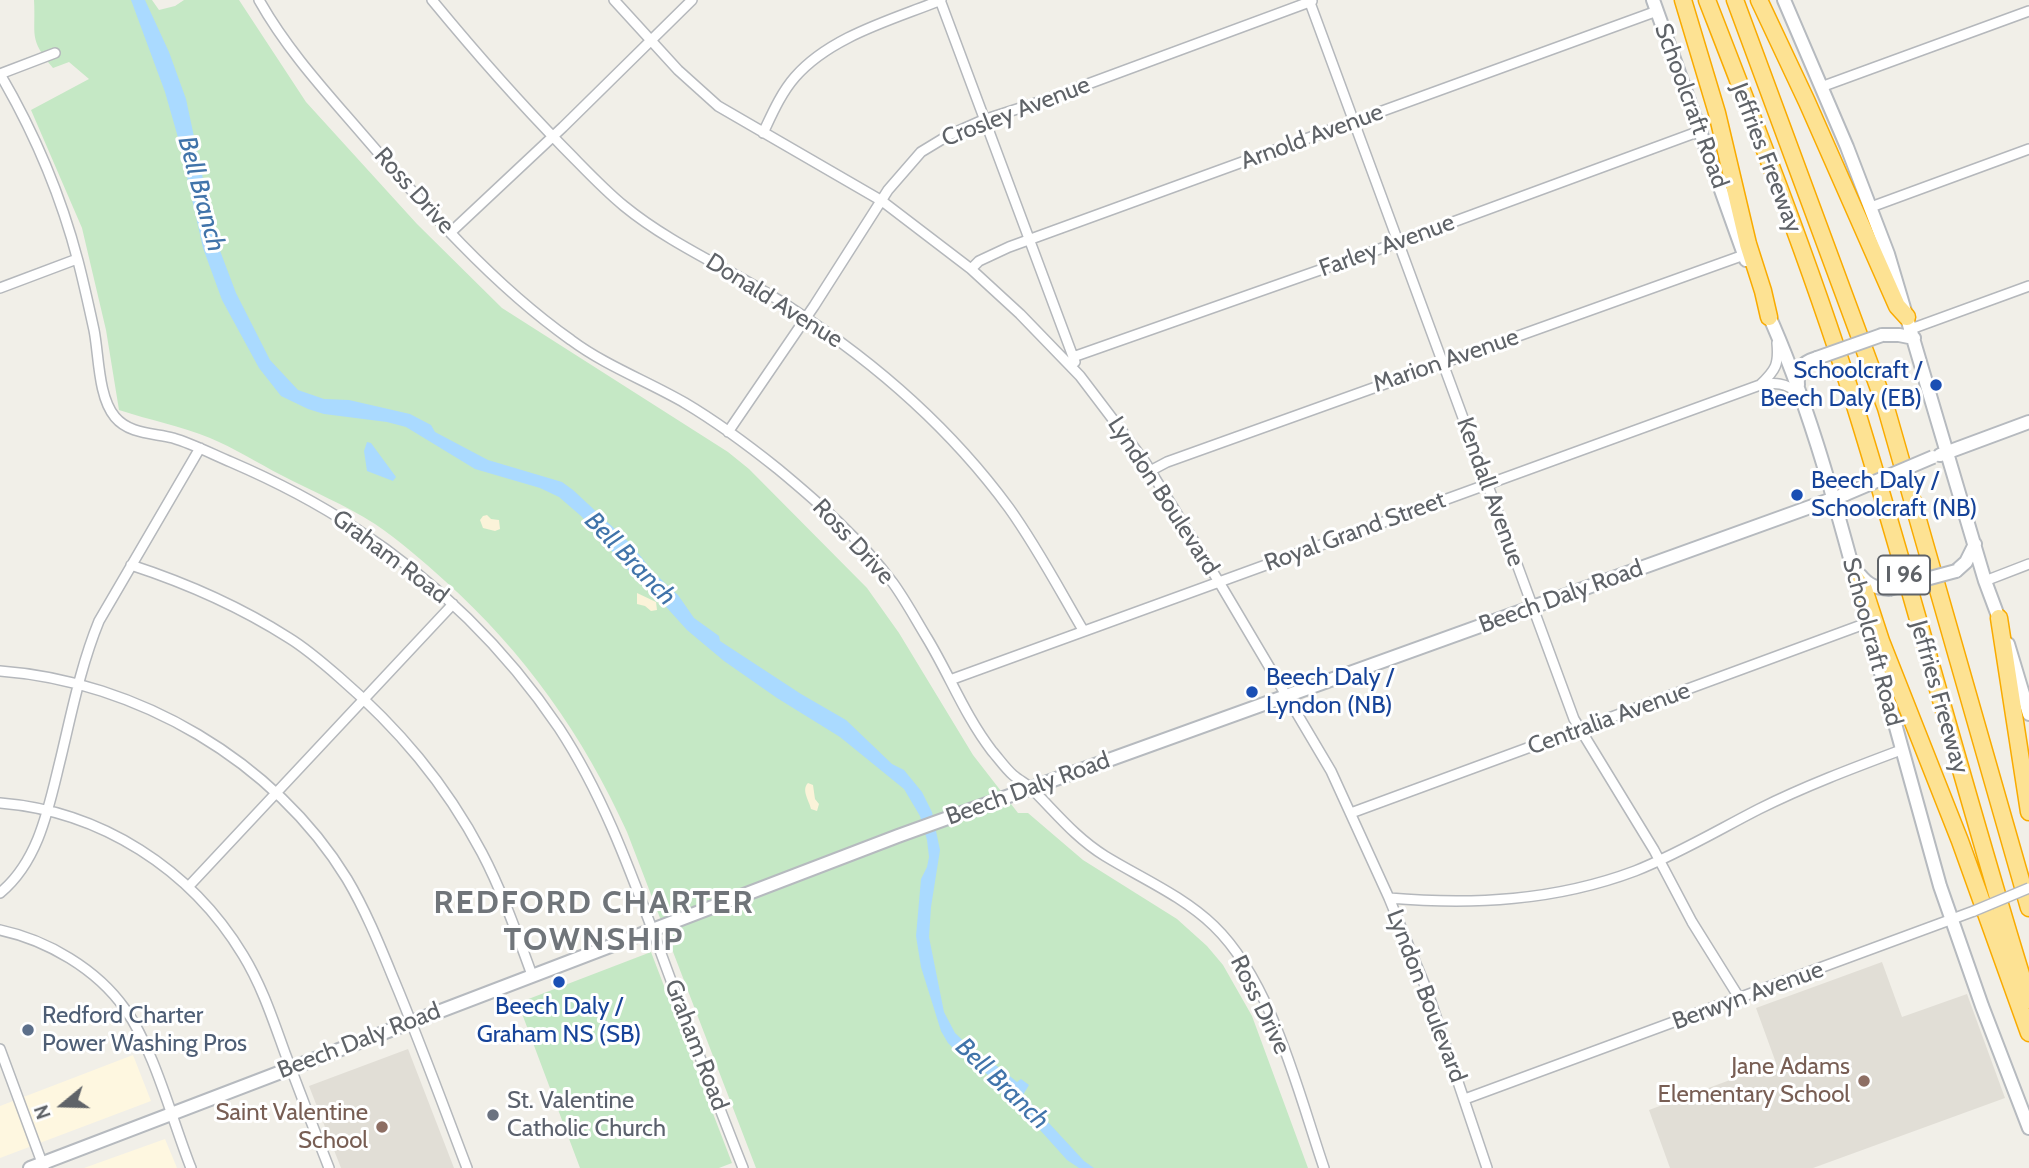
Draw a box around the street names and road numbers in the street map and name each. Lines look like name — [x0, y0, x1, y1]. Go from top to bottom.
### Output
street label: Schoolcraft Road — [1648, 20, 1734, 192]
street label: Crosley Avenue — [938, 71, 1094, 153]
street label: Jeffries Freeway — [1724, 79, 1808, 237]
street label: Arnold Avenue — [1237, 98, 1387, 176]
street label: Ross Drive — [368, 142, 460, 240]
street label: Farley Avenue — [1316, 208, 1458, 284]
street label: Donald Avenue — [700, 248, 848, 354]
street label: Marion Avenue — [1370, 323, 1522, 399]
street label: Lyndon Boulevard — [1101, 412, 1225, 580]
street label: Kendall Avenue — [1450, 414, 1530, 570]
street label: Royal Grand Street — [1261, 486, 1449, 578]
street label: Ross Drive — [806, 493, 900, 591]
street label: Graham Road — [326, 504, 454, 610]
street label: Beech Daly Road — [1475, 554, 1647, 640]
street label: Schoolcraft Road — [1836, 555, 1908, 729]
road number: I 96 — [1878, 555, 1930, 594]
street label: Jeffries Freeway — [1903, 617, 1975, 777]
street label: Centralia Avenue — [1524, 676, 1694, 762]
street label: Beech Daly Road — [942, 746, 1114, 832]
street label: Lyndon Boulevard — [1380, 906, 1472, 1086]
street label: Ross Drive — [1224, 951, 1296, 1059]
street label: Berwyn Avenue — [1669, 955, 1827, 1037]
street label: Graham Road — [658, 975, 734, 1115]
street label: Beech Daly Road — [274, 997, 444, 1085]

